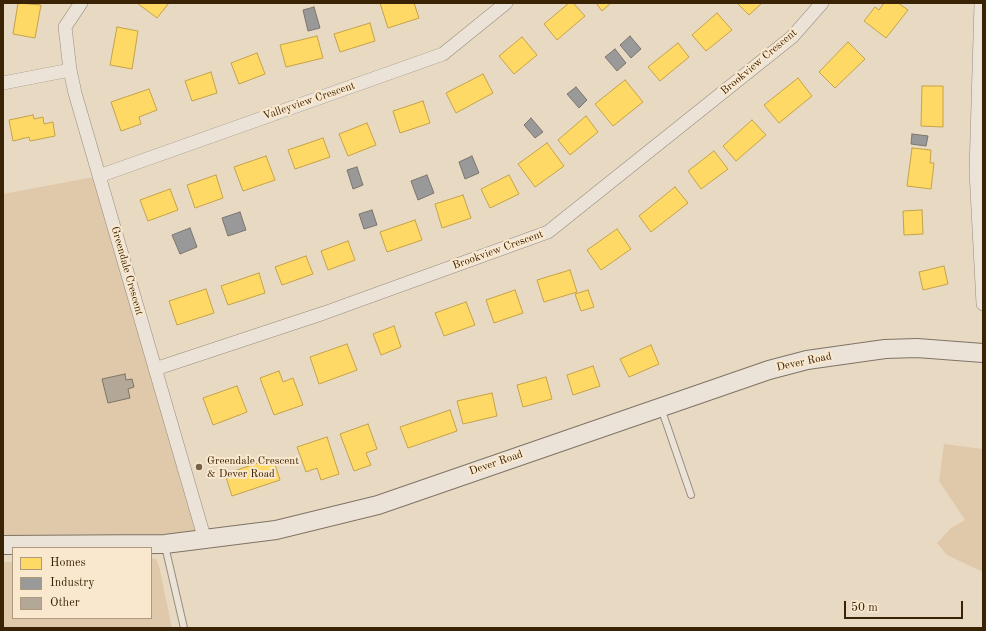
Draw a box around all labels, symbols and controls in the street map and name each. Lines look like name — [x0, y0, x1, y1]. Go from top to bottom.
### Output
street label: Brookview Crescent — [718, 26, 800, 98]
street label: Valleyview Crescent — [261, 79, 357, 123]
street label: Greendale Crescent — [108, 225, 146, 317]
street label: Brookview Crescent — [451, 227, 545, 273]
street label: Dever Road — [775, 350, 833, 374]
street label: Dever Road — [467, 448, 525, 478]
place label: Greendale Crescent & Dever Road — [207, 454, 299, 480]
marker: Greendale Crescent & Dever Road — [194, 462, 204, 472]
legend — [12, 547, 152, 619]
text: Homes — [50, 557, 86, 569]
text: Industry — [50, 577, 95, 589]
scale bar — [846, 593, 965, 619]
text: Other — [50, 597, 80, 609]
text: 50 m — [851, 602, 878, 614]

